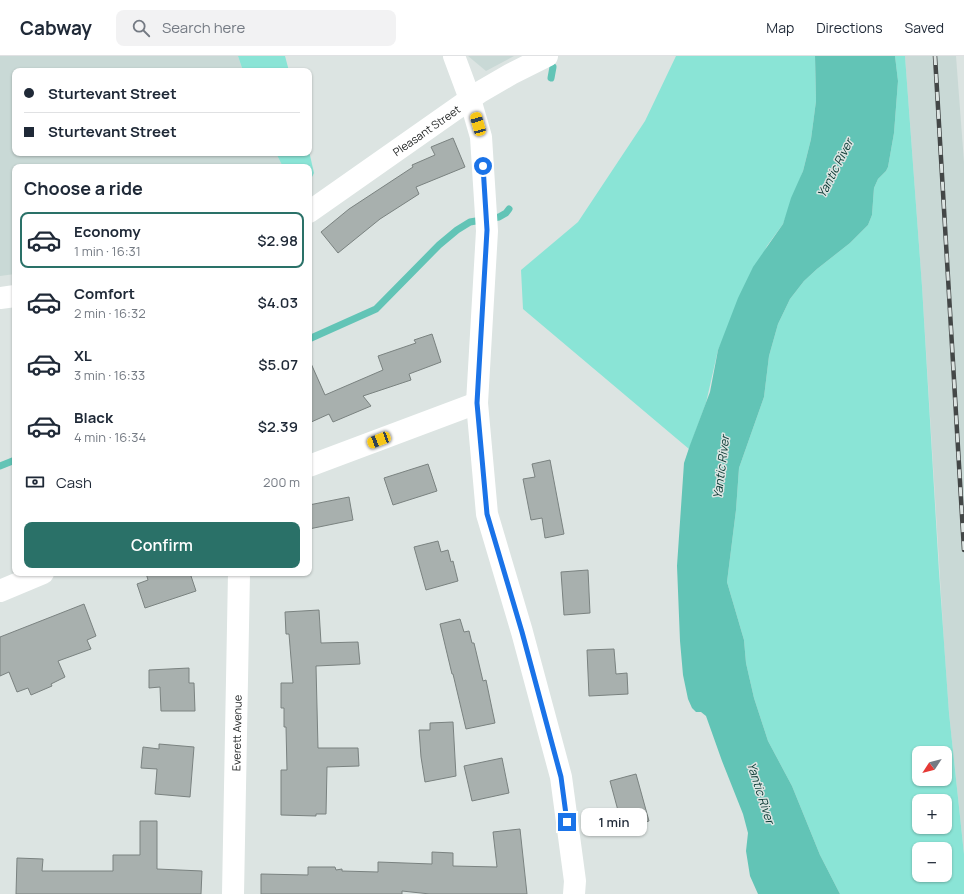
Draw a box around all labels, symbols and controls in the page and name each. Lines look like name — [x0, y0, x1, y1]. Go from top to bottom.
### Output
search box — [116, 10, 396, 46]
text: Cabway — [20, 15, 92, 41]
icon: search — [130, 17, 152, 39]
text: Search here — [162, 17, 245, 38]
text: Map — [766, 18, 794, 37]
text: Directions — [816, 18, 883, 37]
text: Saved — [905, 18, 944, 37]
text: Sturtevant Street — [48, 83, 177, 104]
street label: Pleasant Street — [389, 101, 463, 159]
car — [469, 111, 487, 137]
text: Sturtevant Street — [48, 121, 177, 142]
water label: Yantic River — [813, 134, 858, 200]
route start — [474, 157, 492, 175]
text: Choose a ride — [24, 176, 143, 200]
text: Economy — [74, 221, 141, 242]
icon: car — [26, 222, 62, 258]
text: $2.98 — [257, 230, 298, 251]
text: 1 min · 16:31 — [74, 242, 141, 260]
text: Comfort — [74, 283, 135, 304]
icon: car — [26, 284, 62, 320]
text: $4.03 — [258, 292, 298, 313]
text: 2 min · 16:32 — [74, 304, 146, 322]
text: XL — [74, 345, 92, 366]
icon: car — [26, 346, 62, 382]
text: $5.07 — [258, 354, 298, 375]
text: 3 min · 16:33 — [74, 366, 145, 384]
text: Black — [74, 407, 113, 428]
icon: car — [26, 408, 62, 444]
text: $2.39 — [258, 416, 298, 437]
text: 4 min · 16:34 — [74, 428, 146, 446]
car — [366, 430, 392, 450]
water label: Yantic River — [709, 433, 734, 500]
icon: cash — [24, 471, 46, 493]
text: Cash — [56, 472, 92, 493]
text: 200 m — [263, 473, 300, 491]
button: Confirm — [24, 522, 300, 568]
street label: Everett Avenue — [228, 694, 244, 771]
north arrow — [912, 746, 952, 786]
map controls — [912, 746, 952, 882]
water label: Yantic River — [743, 760, 779, 828]
button: + — [912, 794, 952, 834]
callout: 1 min — [581, 808, 647, 836]
route end — [558, 813, 576, 831]
text: 1 min — [599, 813, 630, 831]
button: − — [912, 842, 952, 882]

